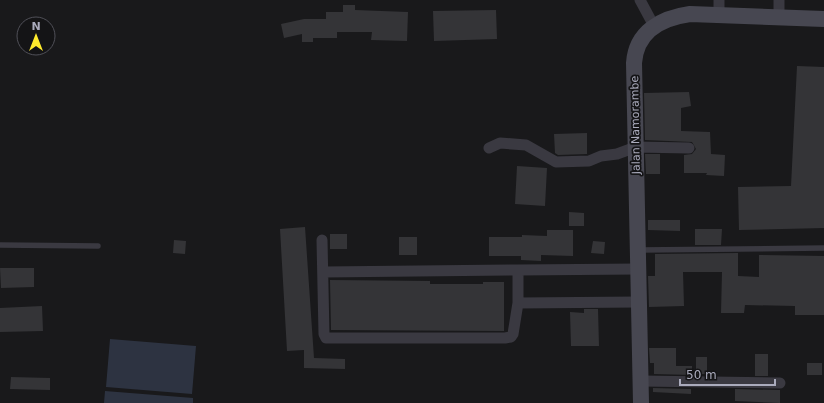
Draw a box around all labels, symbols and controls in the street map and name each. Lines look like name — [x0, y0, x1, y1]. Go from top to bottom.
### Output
north arrow — [16, 16, 56, 56]
text: N — [31, 20, 41, 33]
street label: Jalan Namorambe — [628, 75, 643, 175]
scale bar — [680, 361, 775, 387]
text: 50 m — [686, 368, 717, 382]

